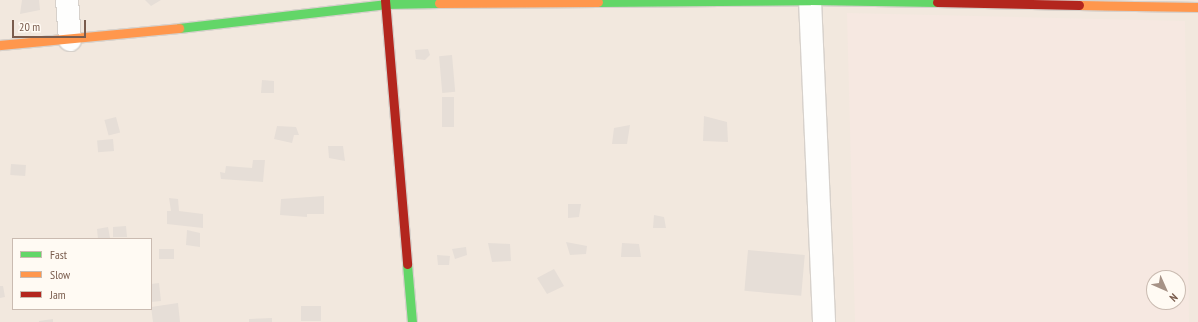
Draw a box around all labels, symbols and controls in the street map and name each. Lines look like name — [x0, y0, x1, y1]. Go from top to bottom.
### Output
scale bar — [14, 12, 88, 38]
text: 20 m — [19, 19, 40, 34]
legend — [12, 238, 152, 310]
text: Fast — [50, 247, 67, 262]
text: Slow — [50, 267, 70, 282]
north arrow — [1146, 270, 1186, 310]
text: Jam — [50, 287, 66, 302]
text: N — [1167, 291, 1181, 305]

